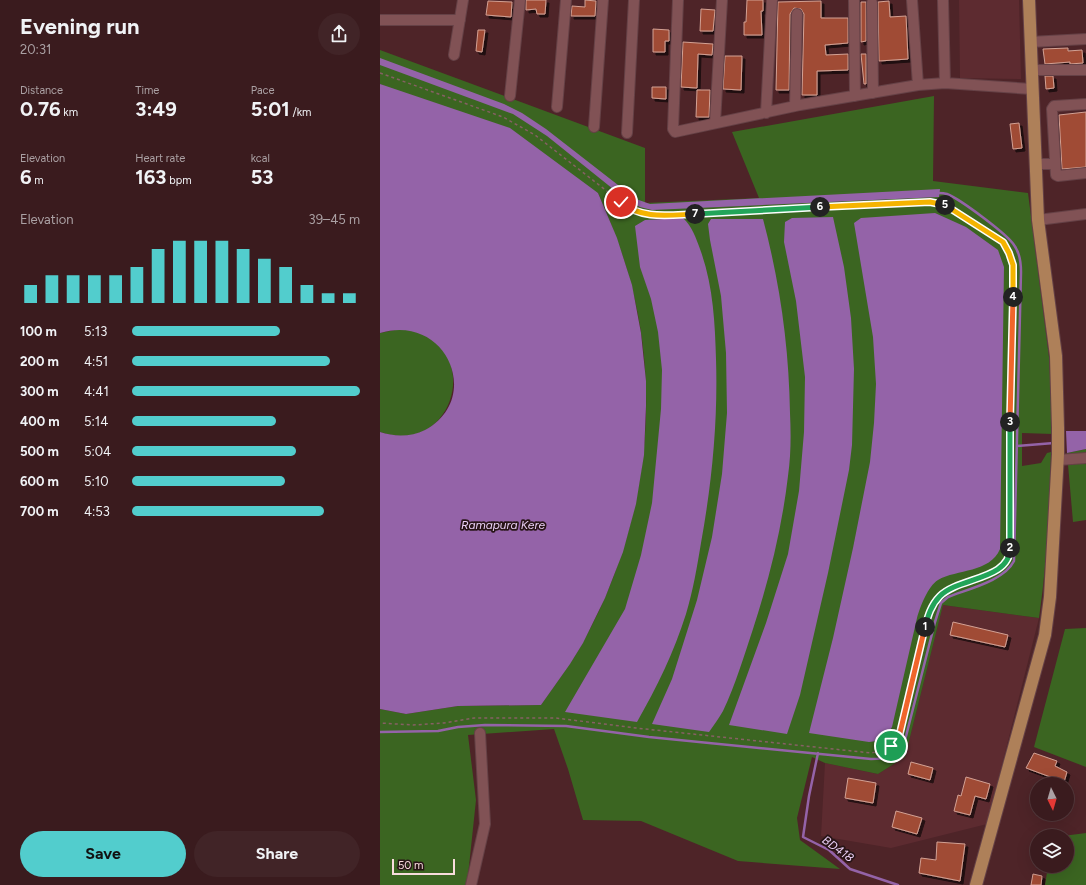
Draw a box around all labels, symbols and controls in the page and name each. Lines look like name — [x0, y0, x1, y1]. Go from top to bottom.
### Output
text: Evening run — [20, 13, 140, 40]
button: share — [318, 13, 360, 55]
text: 20:31 — [20, 42, 51, 57]
text: Distance — [20, 84, 63, 97]
text: Time — [135, 84, 159, 97]
text: Pace — [251, 84, 274, 97]
text: 0.76 — [20, 97, 61, 121]
text: 3:49 — [135, 97, 177, 121]
text: 5:01 — [251, 97, 290, 121]
text: km — [61, 106, 78, 119]
text: /km — [290, 106, 311, 119]
text: Elevation — [20, 152, 65, 165]
text: Heart rate — [135, 152, 185, 165]
text: kcal — [251, 152, 270, 165]
text: 6 — [20, 165, 32, 189]
text: 163 — [135, 165, 167, 189]
text: 53 — [251, 165, 273, 189]
text: m — [32, 174, 44, 187]
text: bpm — [167, 174, 192, 187]
pin — [604, 185, 638, 219]
icon: check — [610, 191, 632, 213]
pin: 5 — [935, 195, 955, 215]
pin: 6 — [810, 197, 830, 217]
text: 5 — [942, 198, 948, 211]
text: 6 — [817, 200, 823, 213]
pin: 7 — [685, 204, 705, 224]
text: 7 — [692, 207, 698, 220]
text: Elevation — [20, 212, 73, 227]
text: 39–45 m — [309, 212, 360, 227]
pin: 4 — [1003, 287, 1023, 307]
text: 4 — [1010, 290, 1016, 303]
text: 100 m — [20, 324, 57, 339]
text: 5:13 — [84, 324, 107, 339]
text: 200 m — [20, 354, 59, 369]
text: 4:51 — [84, 354, 108, 369]
text: 300 m — [20, 384, 59, 399]
text: 4:41 — [84, 384, 109, 399]
pin: 3 — [1000, 412, 1020, 432]
text: 400 m — [20, 414, 60, 429]
text: 5:14 — [84, 414, 108, 429]
text: 3 — [1007, 415, 1013, 428]
text: 500 m — [20, 444, 59, 459]
text: 5:04 — [84, 444, 111, 459]
text: 600 m — [20, 474, 59, 489]
text: 5:10 — [84, 474, 108, 489]
text: 700 m — [20, 504, 59, 519]
text: 4:53 — [84, 504, 110, 519]
water label: Ramapura Kere — [461, 518, 545, 532]
pin: 2 — [1000, 538, 1020, 558]
text: 2 — [1007, 541, 1013, 554]
pin: 1 — [915, 617, 935, 637]
text: 1 — [923, 620, 927, 633]
pin — [874, 729, 908, 763]
icon: arrive — [880, 735, 902, 757]
north arrow — [1030, 777, 1074, 821]
map controls — [1030, 777, 1074, 873]
button: layers — [1030, 829, 1074, 873]
button: Save — [20, 831, 186, 877]
button: Share — [194, 831, 360, 877]
water label: BD418 — [820, 833, 857, 865]
scale bar — [392, 857, 455, 876]
text: 50 m — [398, 859, 423, 872]

